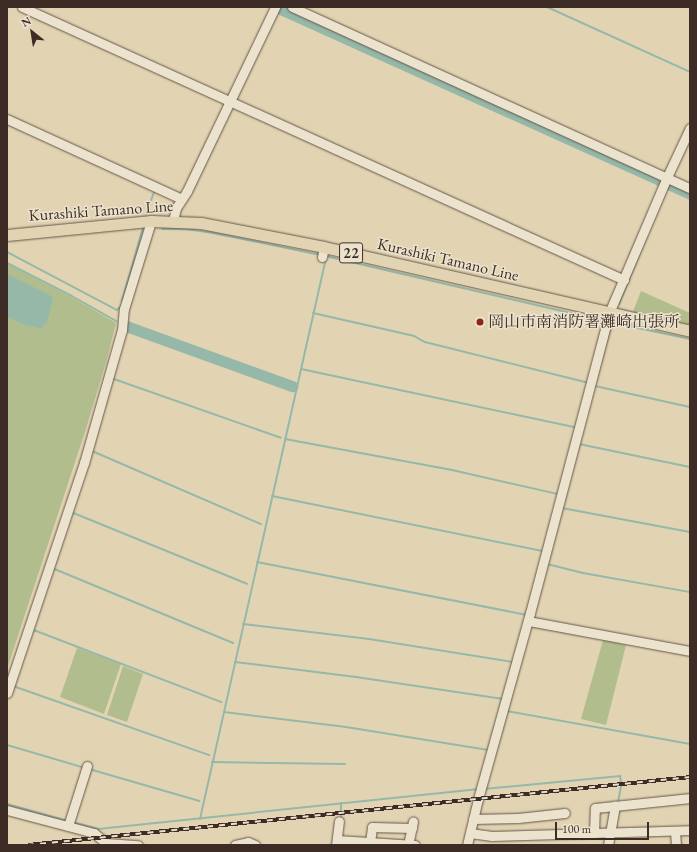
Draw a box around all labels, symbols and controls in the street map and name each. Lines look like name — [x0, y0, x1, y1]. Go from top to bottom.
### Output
north arrow — [12, 12, 52, 52]
text: N — [19, 13, 33, 30]
street label: Kurashiki Tamano Line — [28, 196, 174, 226]
street label: Kurashiki Tamano Line — [375, 234, 521, 286]
road number: 22 — [339, 240, 363, 266]
place label: 岡山市南消防署灘崎出張所 — [488, 312, 680, 332]
marker: 岡山市南消防署灘崎出張所 — [475, 317, 485, 327]
scale bar — [557, 814, 651, 840]
text: 100 m — [562, 821, 591, 837]

